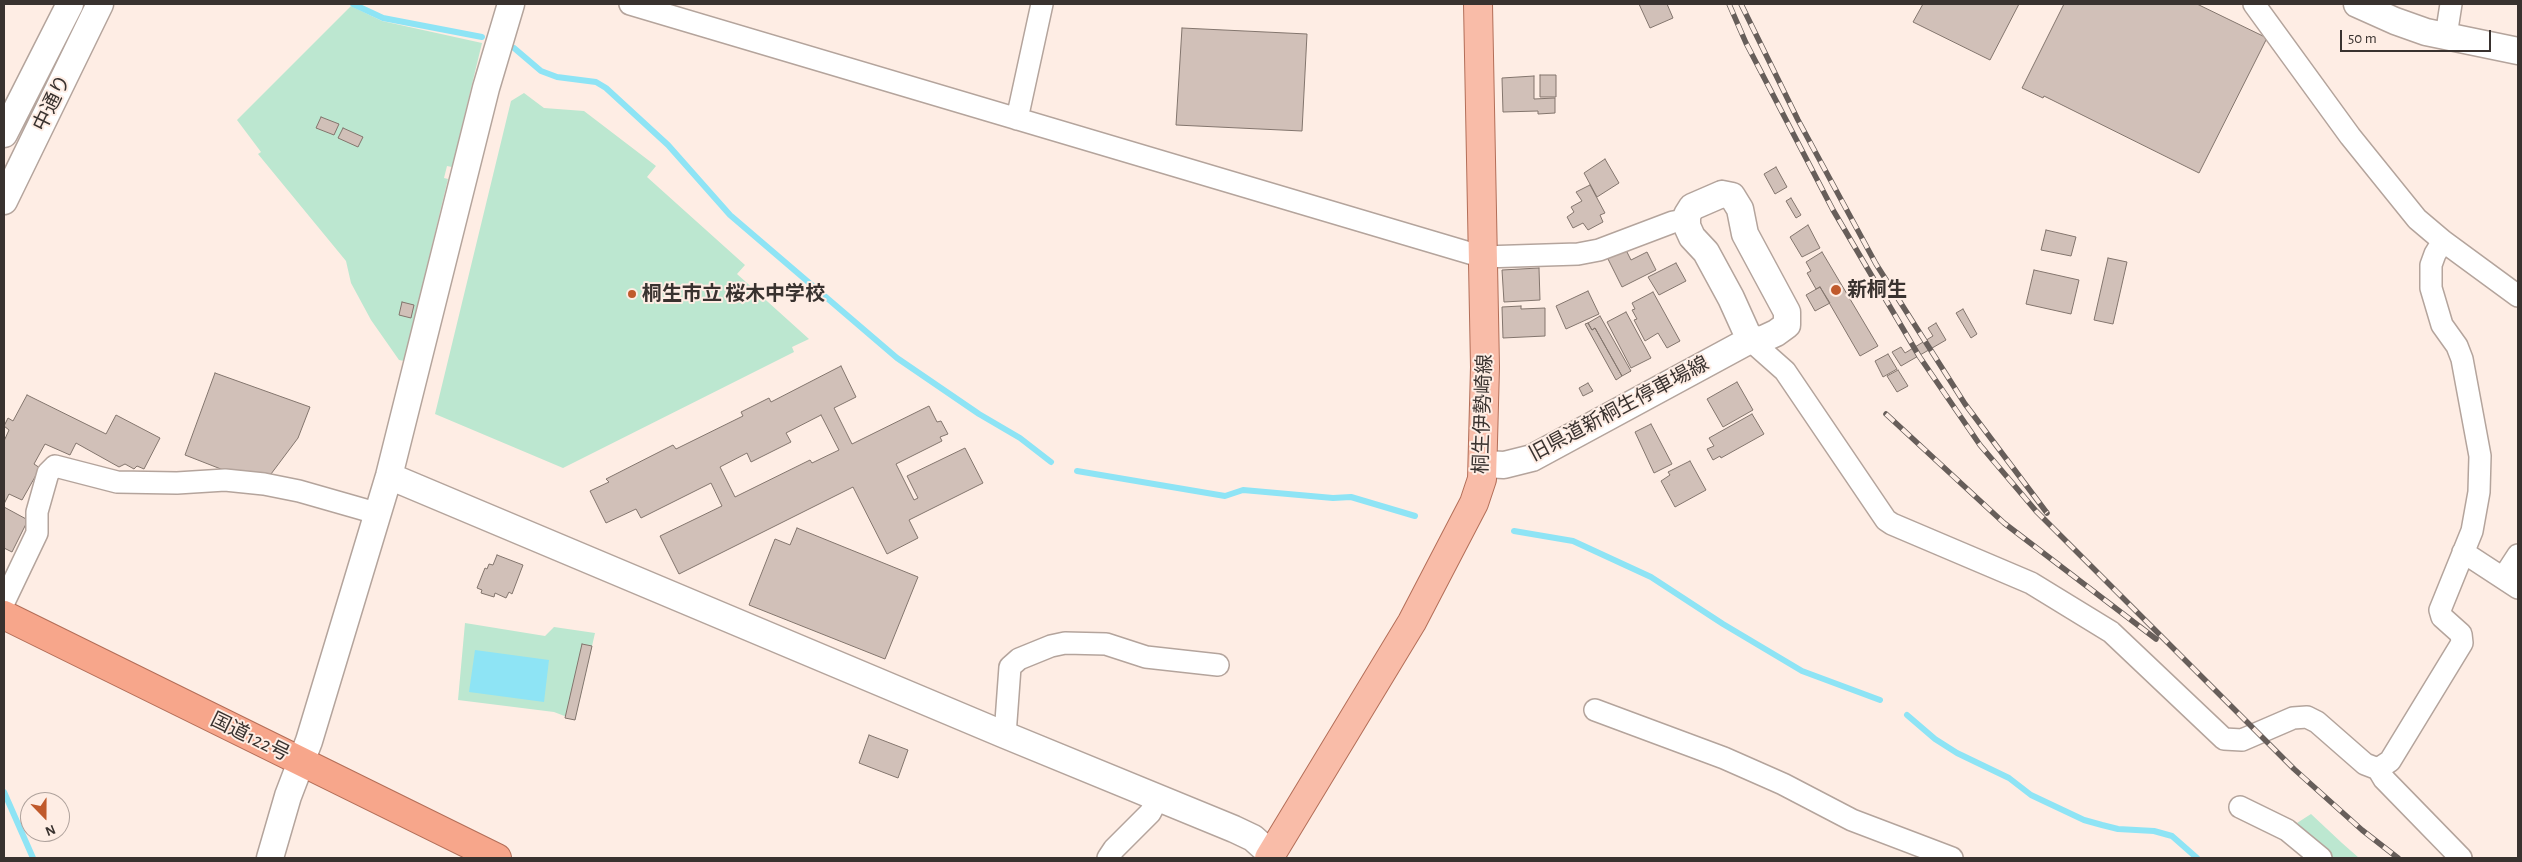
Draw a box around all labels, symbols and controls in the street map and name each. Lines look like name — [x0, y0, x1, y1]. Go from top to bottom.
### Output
scale bar — [2342, 20, 2493, 52]
text: 50 m — [2348, 31, 2377, 46]
street label: 中通り — [28, 71, 76, 135]
place label: 新桐生 — [1847, 278, 1907, 302]
place label: 桐生市立 桜木中学校 — [642, 282, 825, 306]
marker: 新桐生 — [1829, 283, 1843, 297]
marker: 桐生市立 桜木中学校 — [626, 288, 638, 300]
street label: 旧県道新桐生停車場線 — [1525, 351, 1713, 467]
street label: 桐生伊勢崎線 — [1469, 354, 1497, 474]
street label: 国道122号 — [207, 708, 293, 766]
north arrow — [20, 792, 70, 842]
text: N — [43, 822, 57, 838]

